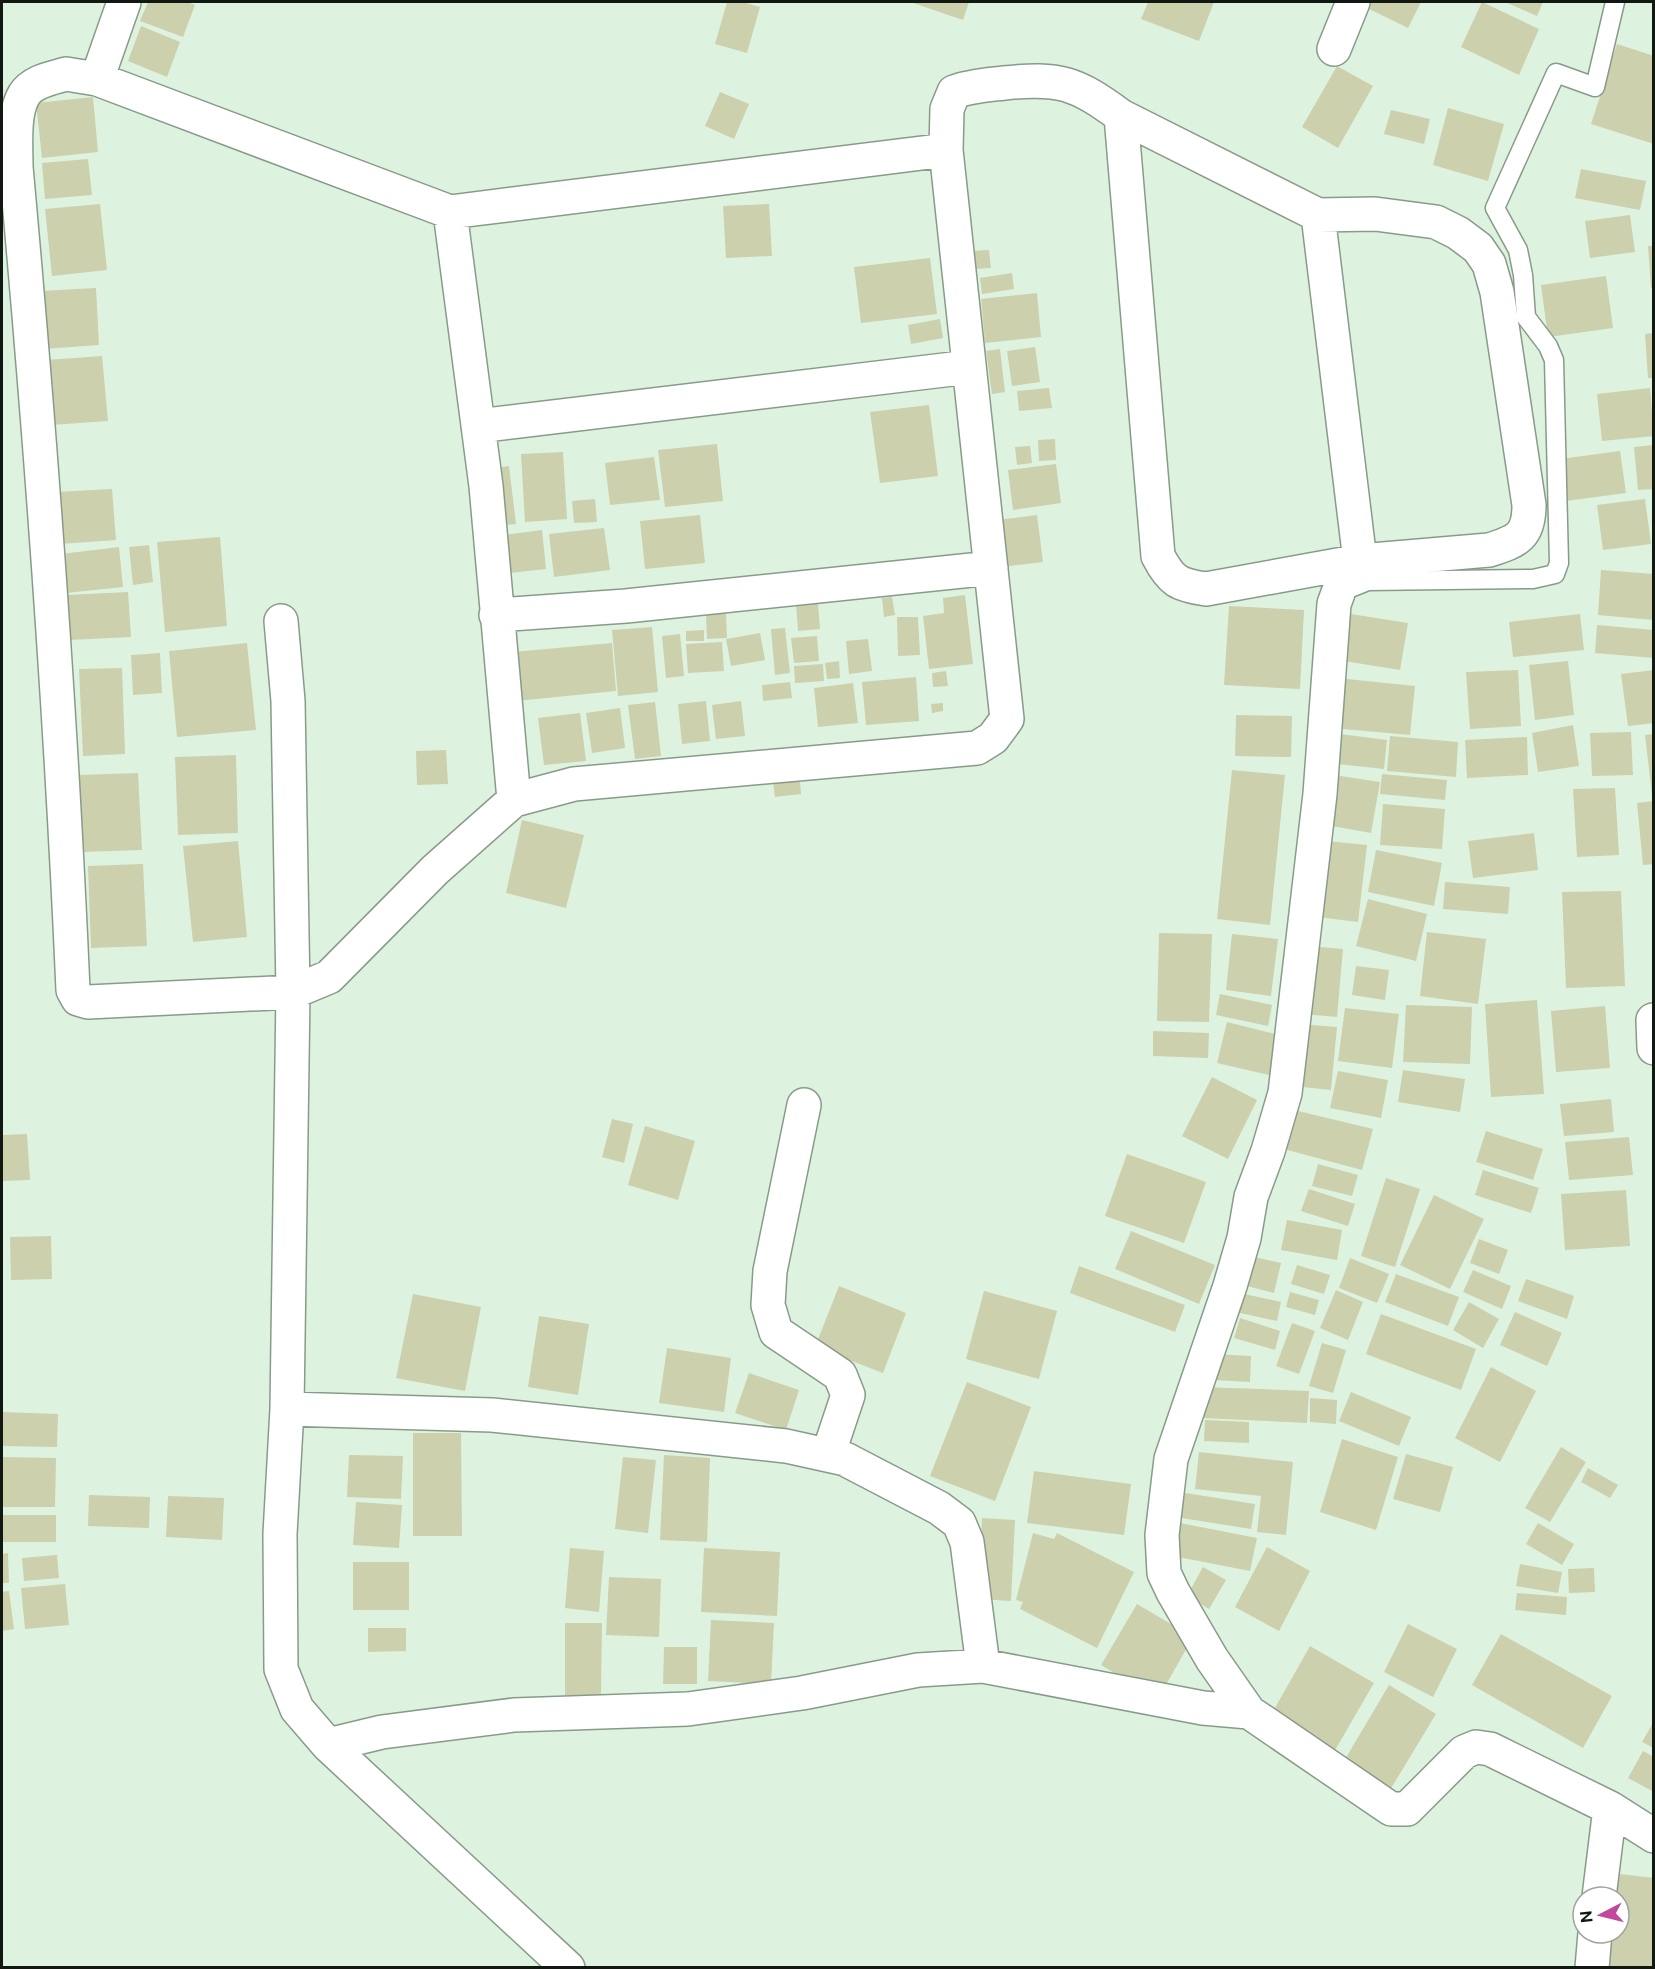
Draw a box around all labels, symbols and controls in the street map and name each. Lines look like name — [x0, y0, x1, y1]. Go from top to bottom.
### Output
north arrow — [1571, 1885, 1631, 1945]
text: N — [1576, 1909, 1597, 1924]

